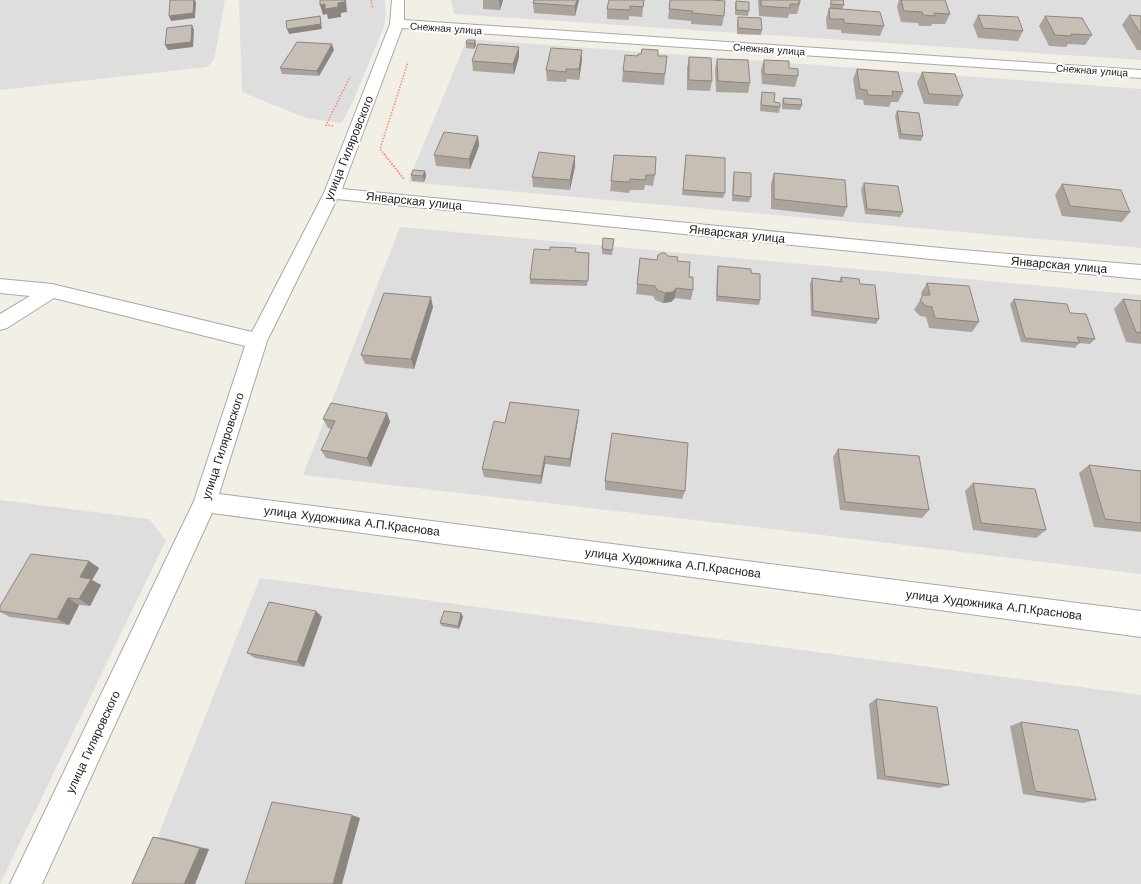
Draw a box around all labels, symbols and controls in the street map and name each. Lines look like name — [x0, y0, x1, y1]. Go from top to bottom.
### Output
street label: Снежная улица — [410, 20, 483, 37]
street label: Снежная улица — [733, 41, 806, 58]
street label: Снежная улица — [1056, 62, 1129, 79]
street label: улица Гиляровского — [322, 93, 377, 202]
street label: Январская улица — [365, 189, 463, 213]
street label: Январская улица — [688, 222, 786, 246]
street label: Январская улица — [1010, 254, 1108, 276]
street label: улица Гиляровского — [199, 390, 247, 501]
street label: улица Художника А.П.Краснова — [263, 503, 441, 539]
street label: улица Художника А.П.Краснова — [584, 545, 762, 581]
street label: улица Художника А.П.Краснова — [905, 587, 1083, 623]
street label: улица Гиляровского — [63, 688, 123, 796]

